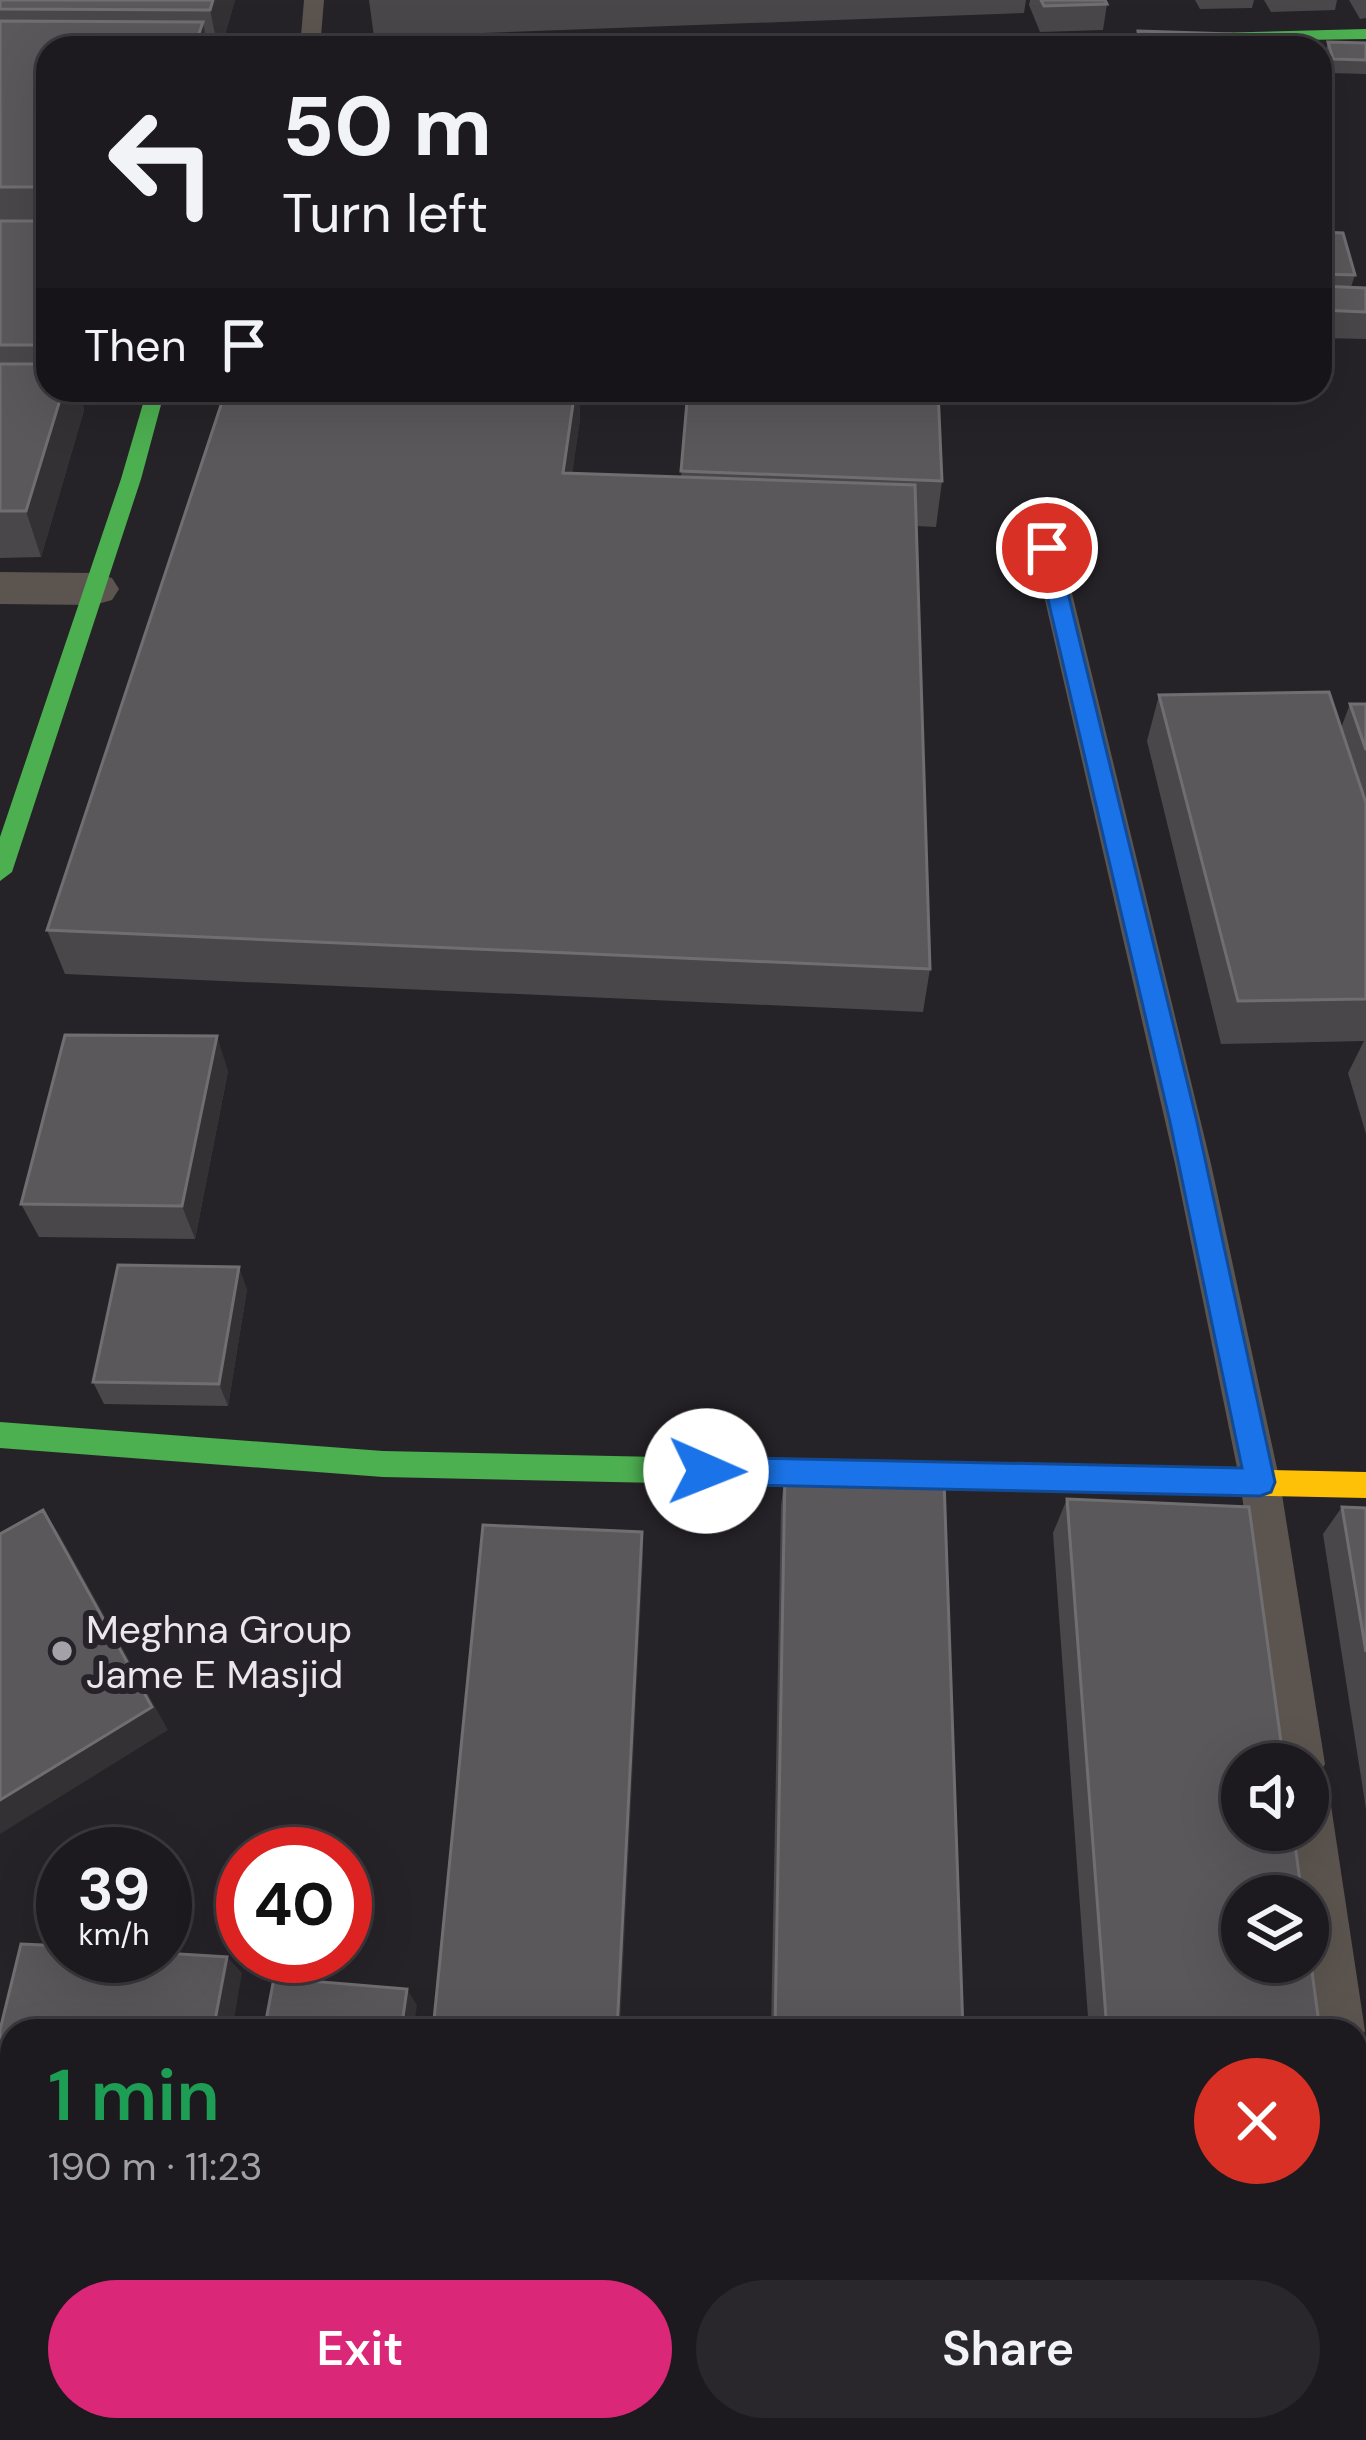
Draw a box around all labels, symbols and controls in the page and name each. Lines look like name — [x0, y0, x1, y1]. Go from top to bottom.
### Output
text: 50 m — [282, 72, 492, 181]
icon: left — [84, 84, 240, 240]
text: Turn left — [282, 178, 488, 249]
icon: arrive — [211, 312, 277, 378]
text: Then — [84, 316, 187, 375]
pin — [996, 497, 1098, 599]
icon: arrive — [1014, 515, 1080, 581]
position arrow — [643, 1408, 769, 1534]
place label: Meghna Group Jame E Masjid — [86, 1604, 352, 1700]
marker: Meghna Group Jame E Masjid — [49, 1638, 75, 1664]
map controls — [1221, 1743, 1329, 1983]
button: sound — [1221, 1743, 1329, 1851]
speed limit sign: 40 — [216, 1827, 372, 1983]
text: 39 — [78, 1850, 150, 1929]
button: layers — [1221, 1875, 1329, 1983]
text: km/h — [79, 1915, 149, 1954]
text: 1 min — [48, 2049, 220, 2142]
button: close — [1194, 2058, 1320, 2184]
text: 190 m · 11:23 — [48, 2141, 263, 2192]
button: Exit — [48, 2280, 672, 2418]
button: Share — [696, 2280, 1320, 2418]

